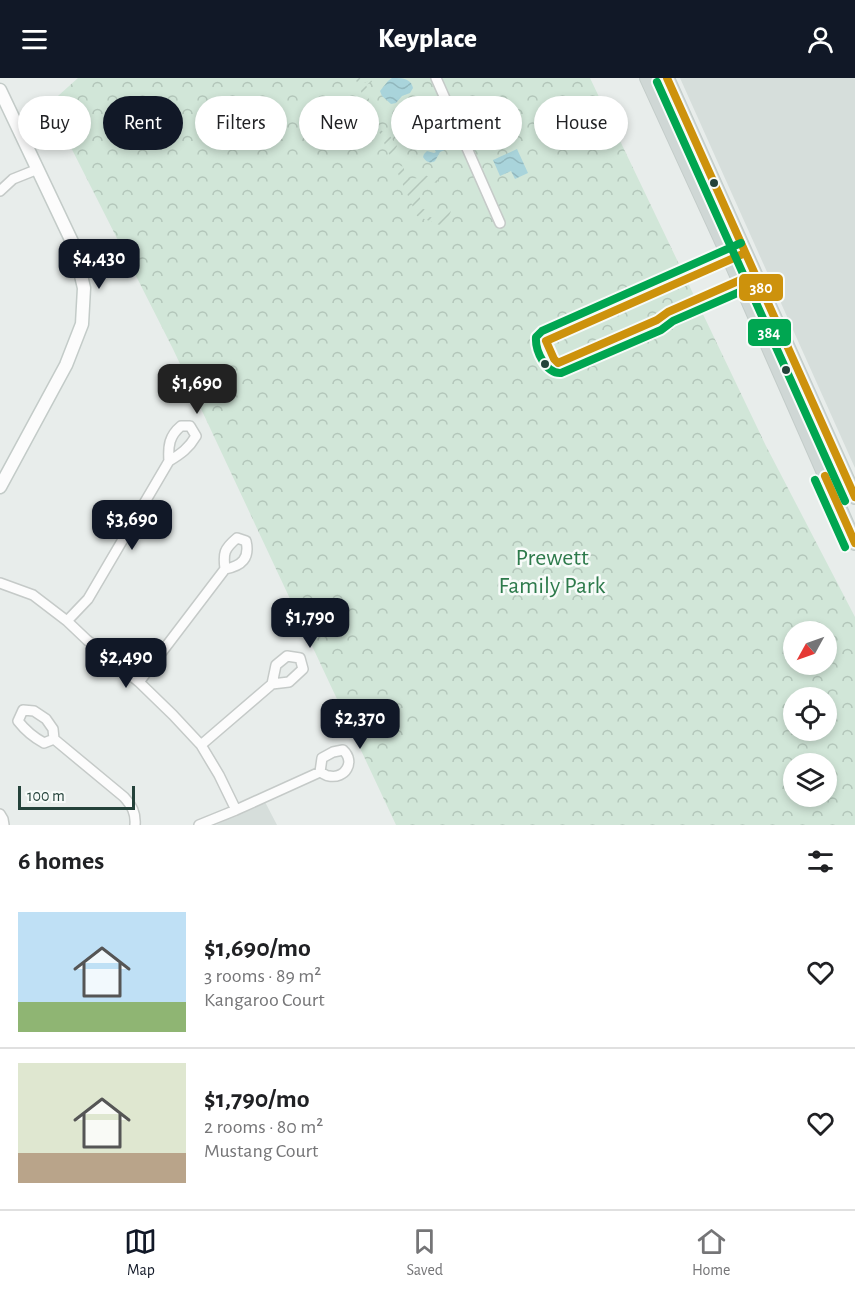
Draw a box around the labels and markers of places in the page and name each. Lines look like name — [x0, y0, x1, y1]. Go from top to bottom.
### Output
unlabelled marker — [708, 177, 720, 189]
pin: $4,430 — [50, 239, 148, 290]
unlabelled marker — [539, 358, 551, 370]
pin: $1,690 — [148, 364, 246, 415]
unlabelled marker — [780, 364, 792, 376]
pin: $3,690 — [83, 500, 181, 551]
pin: $1,790 — [261, 598, 359, 649]
pin: $2,490 — [77, 638, 175, 689]
pin: $2,370 — [311, 699, 409, 750]

